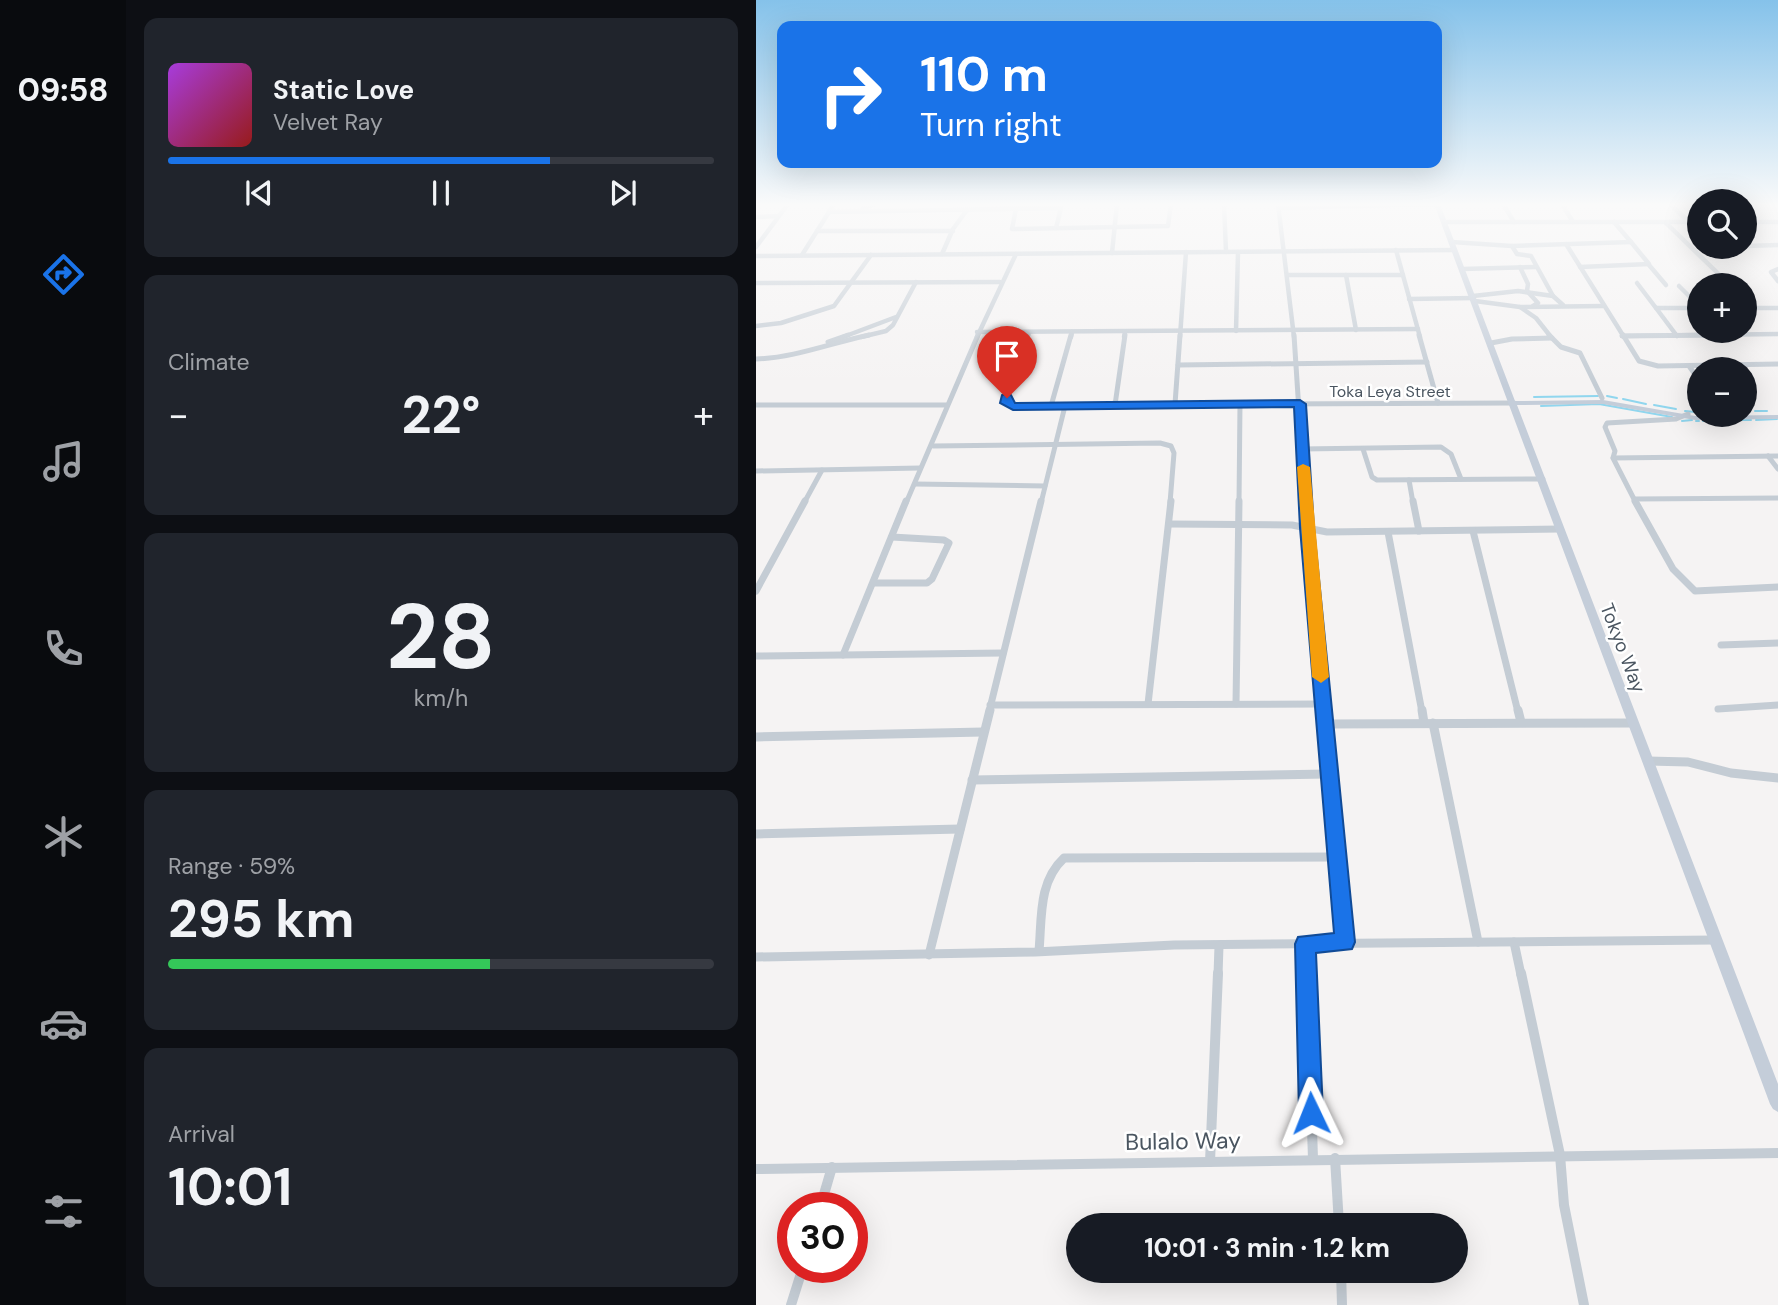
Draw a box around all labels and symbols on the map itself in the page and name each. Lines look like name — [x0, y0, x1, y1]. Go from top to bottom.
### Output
pin — [977, 326, 1037, 398]
street label: Toka Leya Street — [1329, 381, 1451, 402]
street label: Tokyo Way — [1595, 600, 1652, 697]
position arrow — [1274, 1076, 1348, 1150]
street label: Bulalo Way — [1125, 1125, 1241, 1157]
speed limit sign: 30 — [777, 1192, 868, 1283]

